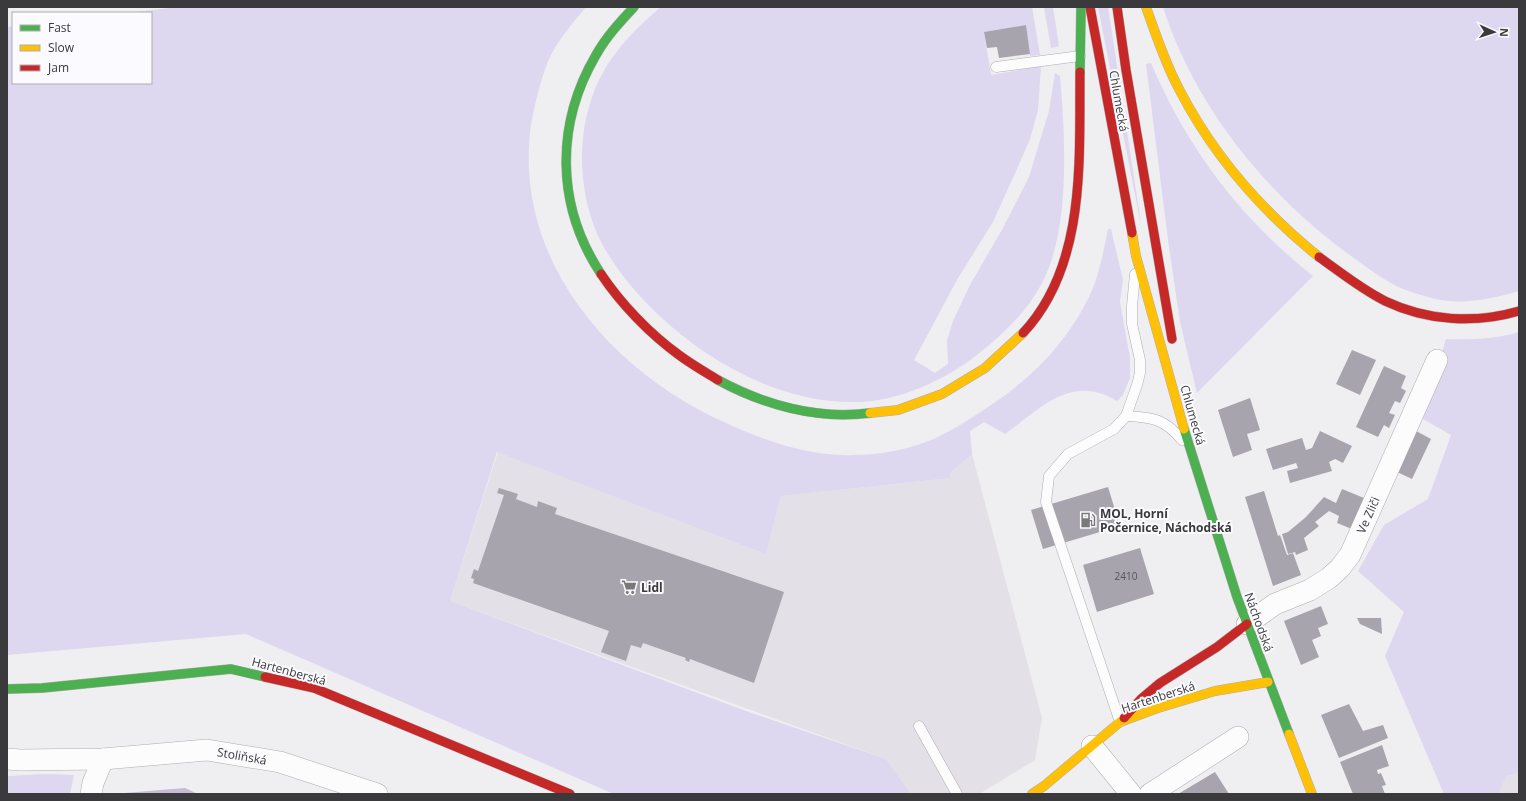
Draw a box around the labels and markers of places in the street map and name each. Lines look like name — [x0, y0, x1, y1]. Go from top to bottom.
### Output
place label: MOL, Horní Počernice, Náchodská — [1100, 505, 1232, 536]
fuel station icon: MOL, Horní Počernice, Náchodská — [1079, 511, 1097, 529]
supermarket icon: Lidl — [620, 578, 638, 596]
place label: Lidl — [641, 579, 663, 596]

